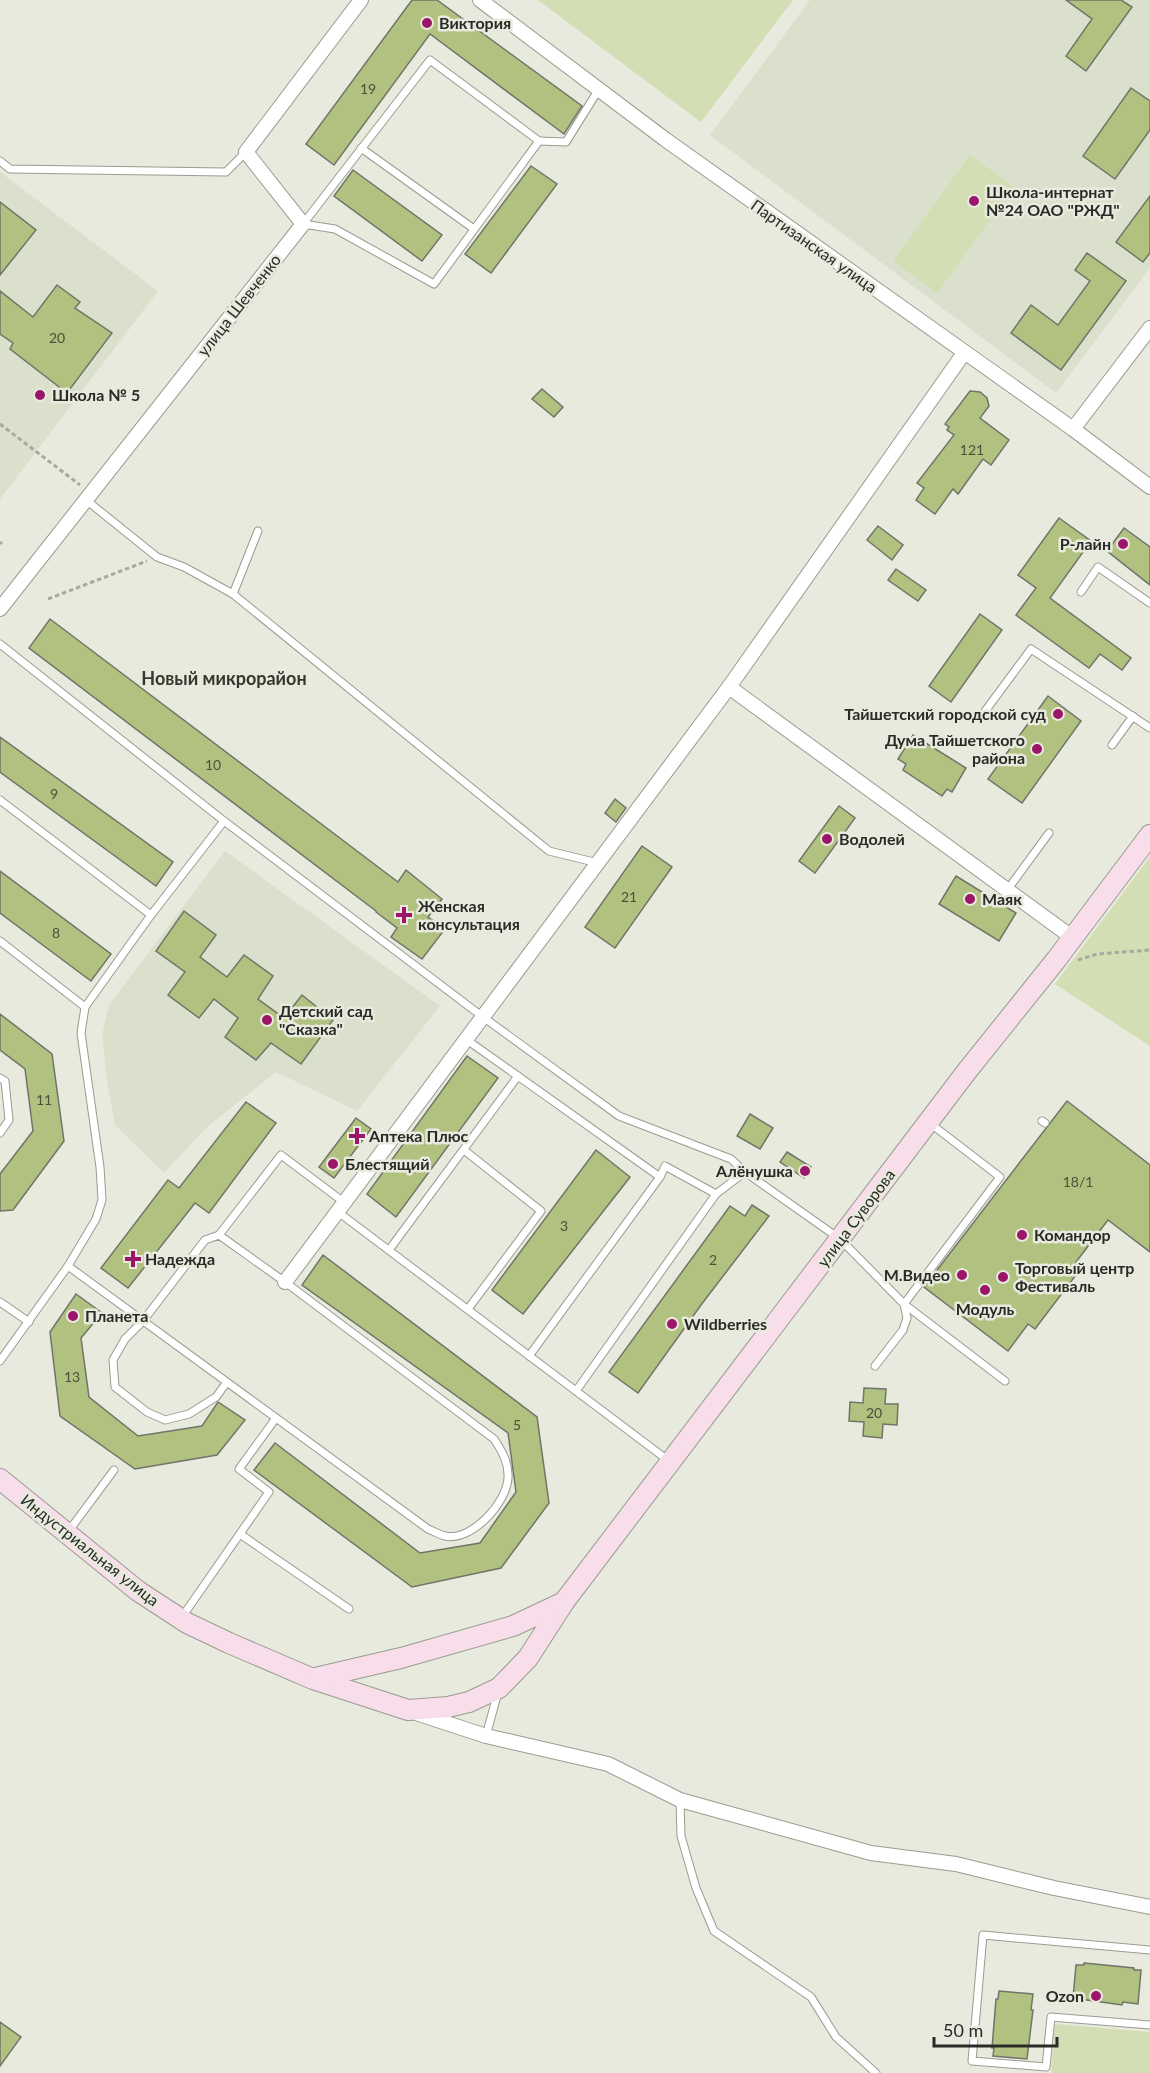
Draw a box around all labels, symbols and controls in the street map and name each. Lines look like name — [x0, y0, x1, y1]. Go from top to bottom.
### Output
place label: Виктория — [439, 13, 511, 32]
marker: Виктория — [420, 16, 434, 30]
house number: 19 — [360, 80, 376, 97]
place label: Школа-интернат №24 ОАО "РЖД" — [986, 182, 1120, 219]
marker: Школа-интернат №24 ОАО "РЖД" — [967, 194, 981, 208]
street label: Партизанская улица — [748, 195, 881, 296]
street label: улица Шевченко — [193, 250, 284, 359]
house number: 20 — [49, 329, 65, 346]
place label: Школа № 5 — [52, 385, 140, 404]
marker: Школа № 5 — [33, 388, 47, 402]
house number: 121 — [960, 441, 984, 458]
place label: Р-лайн — [1060, 534, 1111, 553]
marker: Р-лайн — [1116, 537, 1130, 551]
district label: Новый микрорайон — [141, 667, 307, 689]
place label: Тайшетский городской суд — [844, 704, 1046, 723]
marker: Тайшетский городской суд — [1051, 707, 1065, 721]
place label: Дума Тайшетского района — [885, 730, 1025, 767]
marker: Дума Тайшетского района — [1030, 742, 1044, 756]
house number: 10 — [205, 756, 221, 773]
house number: 9 — [50, 785, 58, 802]
place label: Водолей — [839, 829, 905, 848]
marker: Водолей — [820, 832, 834, 846]
house number: 21 — [621, 888, 637, 905]
place label: Маяк — [982, 889, 1022, 908]
marker: Маяк — [963, 892, 977, 906]
place label: Женская консультация — [418, 896, 520, 933]
marker: Женская консультация — [395, 906, 413, 924]
house number: 8 — [52, 924, 60, 941]
place label: Детский сад "Сказка" — [279, 1001, 373, 1038]
marker: Детский сад "Сказка" — [260, 1013, 274, 1027]
house number: 11 — [36, 1091, 52, 1108]
place label: Аптека Плюс — [368, 1126, 469, 1145]
marker: Аптека Плюс — [350, 1129, 364, 1143]
place label: Блестящий — [345, 1154, 430, 1173]
marker: Блестящий — [326, 1157, 340, 1171]
place label: Алёнушка — [715, 1161, 793, 1180]
marker: Алёнушка — [798, 1164, 812, 1178]
street label: улица Суворова — [813, 1165, 899, 1270]
house number: 18/1 — [1063, 1173, 1093, 1190]
house number: 3 — [560, 1217, 568, 1234]
place label: Командор — [1034, 1225, 1111, 1244]
marker: Командор — [1015, 1228, 1029, 1242]
place label: Надежда — [145, 1249, 215, 1268]
house number: 2 — [709, 1251, 717, 1268]
marker: Надежда — [126, 1252, 140, 1266]
place label: Торговый центр Фестиваль — [1015, 1258, 1134, 1295]
place label: М.Видео — [884, 1265, 950, 1284]
marker: М.Видео — [955, 1268, 969, 1282]
marker: Торговый центр Фестиваль — [996, 1270, 1010, 1284]
marker: Модуль — [978, 1283, 992, 1297]
place label: Модуль — [956, 1299, 1014, 1318]
place label: Планета — [85, 1306, 148, 1325]
marker: Планета — [66, 1309, 80, 1323]
place label: Wildberries — [684, 1314, 767, 1333]
marker: Wildberries — [665, 1317, 679, 1331]
house number: 13 — [64, 1368, 80, 1385]
house number: 20 — [866, 1404, 882, 1421]
house number: 5 — [513, 1416, 521, 1433]
street label: Индустриальная улица — [17, 1490, 163, 1609]
place label: Ozon — [1046, 1986, 1084, 2005]
marker: Ozon — [1089, 1989, 1103, 2003]
scale bar — [934, 2010, 1057, 2048]
text: 50 m — [943, 2019, 983, 2041]

